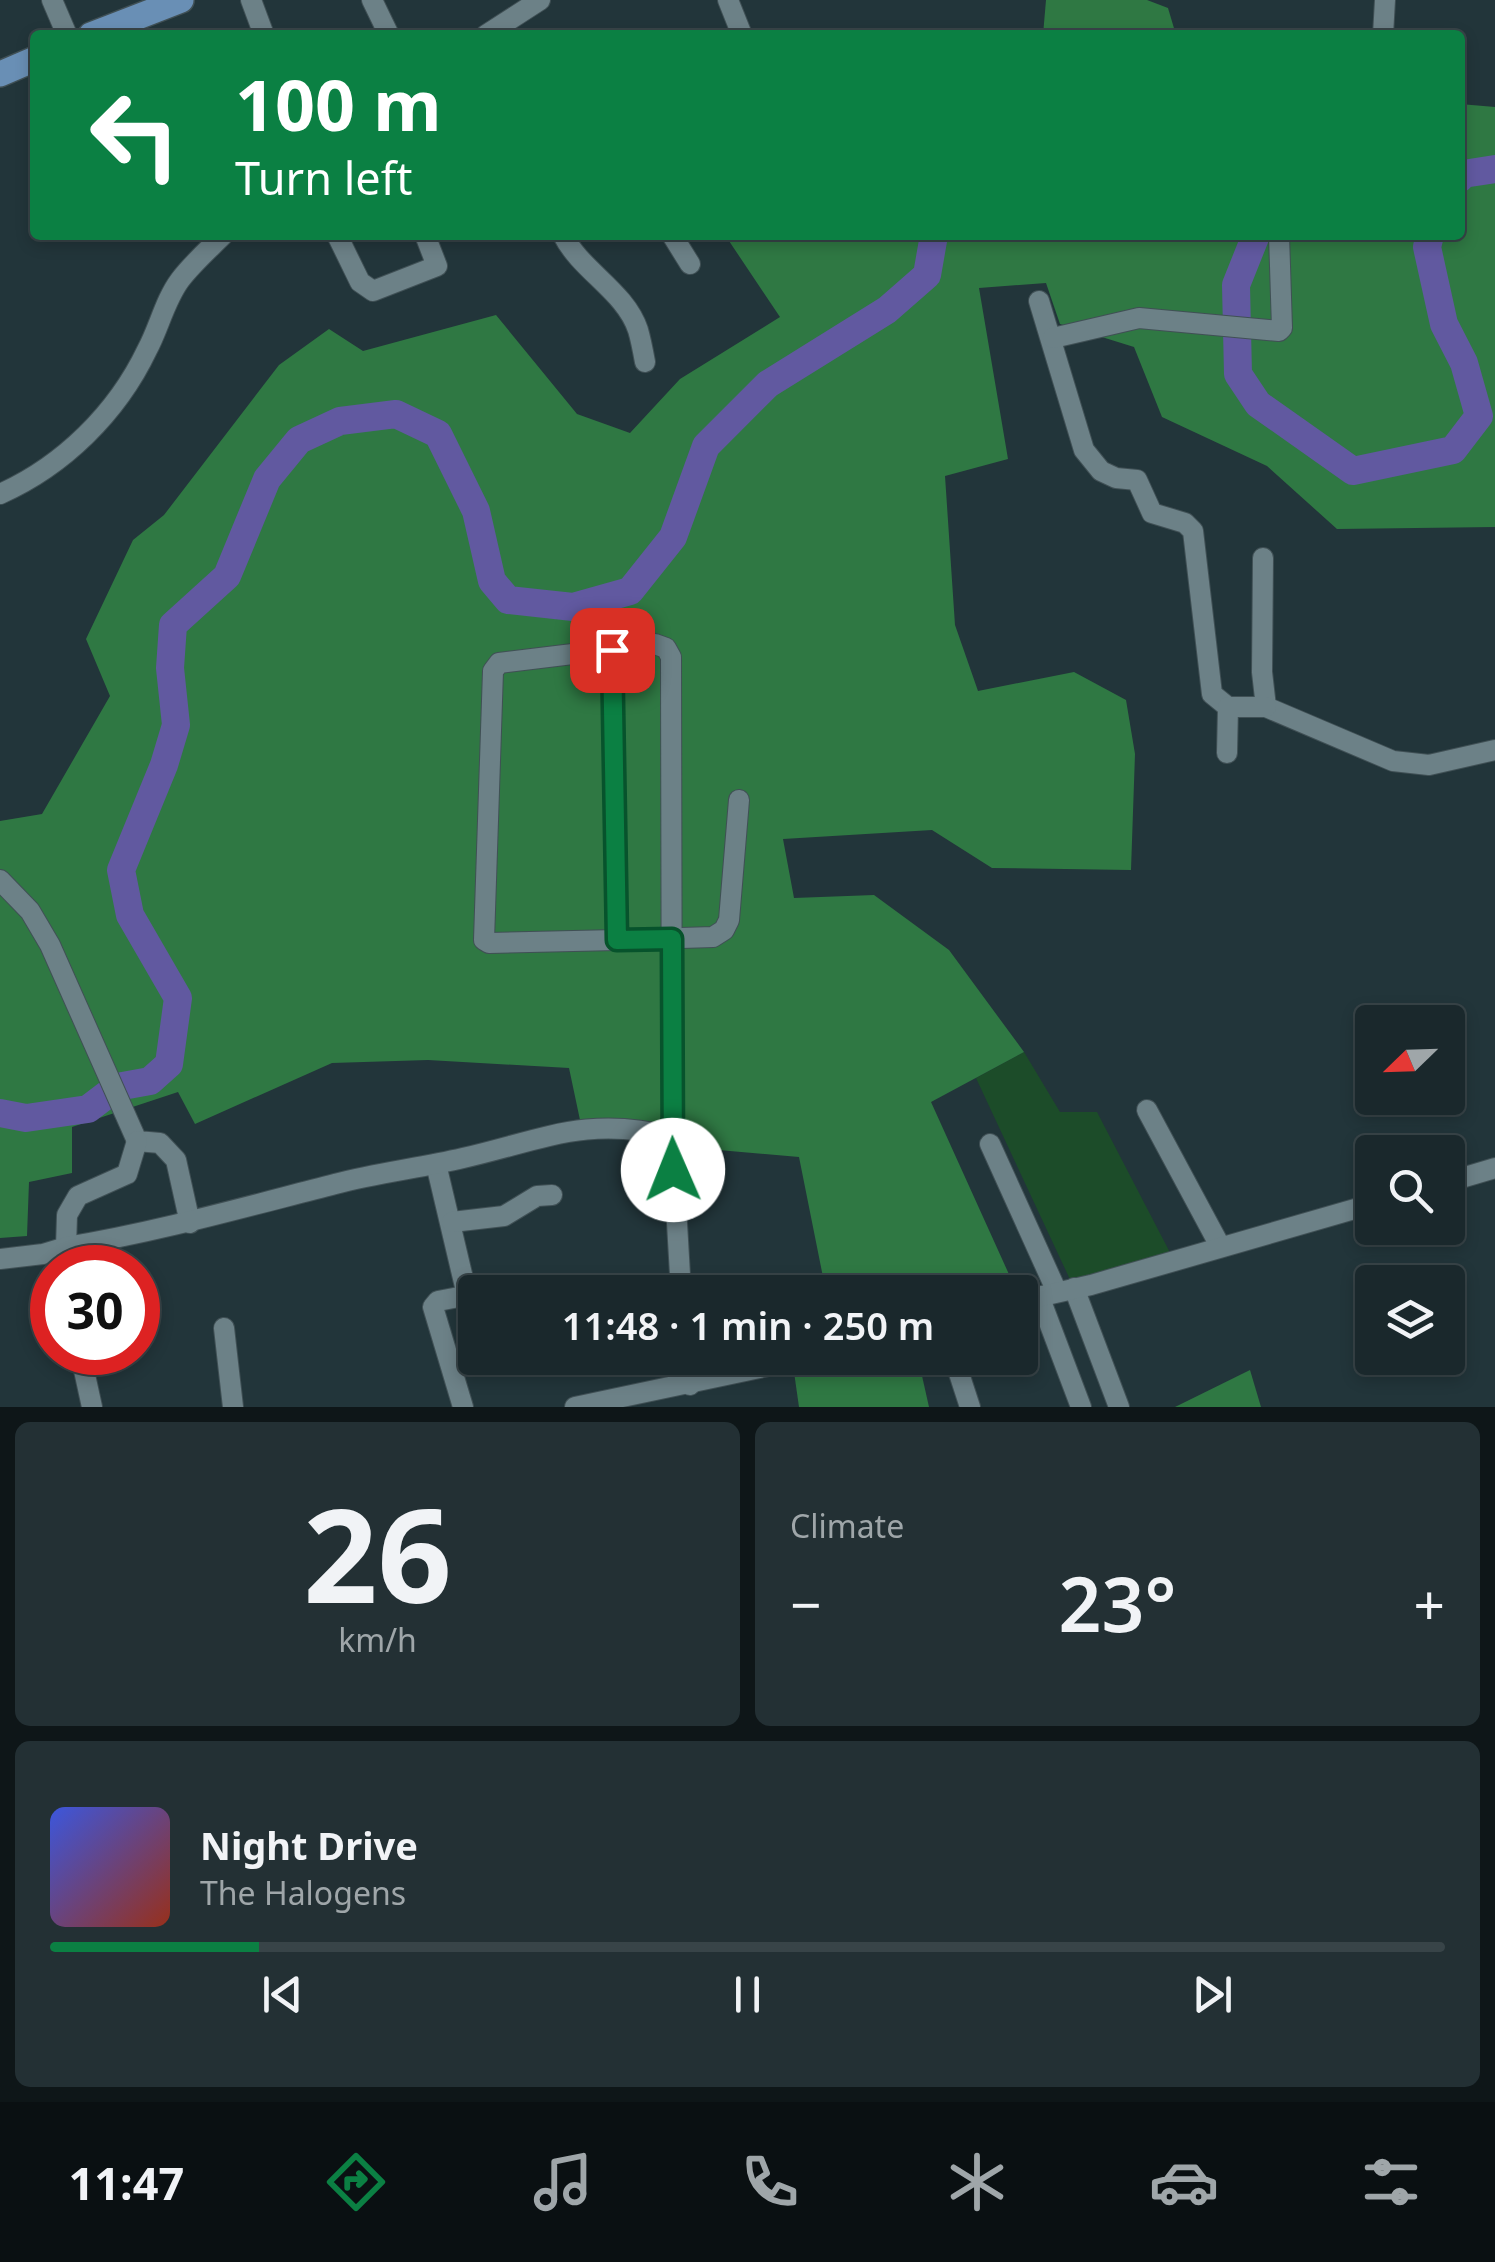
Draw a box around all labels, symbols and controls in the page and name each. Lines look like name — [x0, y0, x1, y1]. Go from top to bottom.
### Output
text: 100 m — [235, 56, 442, 152]
icon: left — [70, 70, 200, 200]
text: Turn left — [235, 147, 412, 208]
pin — [570, 608, 655, 693]
icon: arrive — [585, 623, 640, 678]
north arrow — [1355, 1005, 1465, 1115]
map controls — [1355, 1005, 1465, 1375]
position arrow — [621, 1118, 725, 1222]
button: search — [1355, 1135, 1465, 1245]
speed limit sign: 30 — [30, 1245, 160, 1375]
button: layers — [1355, 1265, 1465, 1375]
text: 11:48 · 1 min · 250 m — [562, 1299, 934, 1351]
text: 26 — [303, 1464, 452, 1641]
text: Climate — [790, 1504, 904, 1547]
text: 23° — [1059, 1552, 1176, 1654]
text: − — [790, 1566, 821, 1641]
text: + — [1414, 1566, 1445, 1641]
text: km/h — [338, 1618, 417, 1661]
text: Night Drive — [200, 1819, 418, 1871]
text: The Halogens — [200, 1871, 406, 1914]
icon: previous — [255, 1967, 310, 2022]
icon: pause — [720, 1967, 775, 2022]
icon: next — [1185, 1967, 1240, 2022]
icon: directions — [321, 2147, 391, 2217]
icon: music — [528, 2147, 598, 2217]
icon: phone — [735, 2147, 805, 2217]
icon: climate — [942, 2147, 1012, 2217]
icon: car — [1149, 2147, 1219, 2217]
icon: filters — [1356, 2147, 1426, 2217]
text: 11:47 — [69, 2152, 184, 2213]

